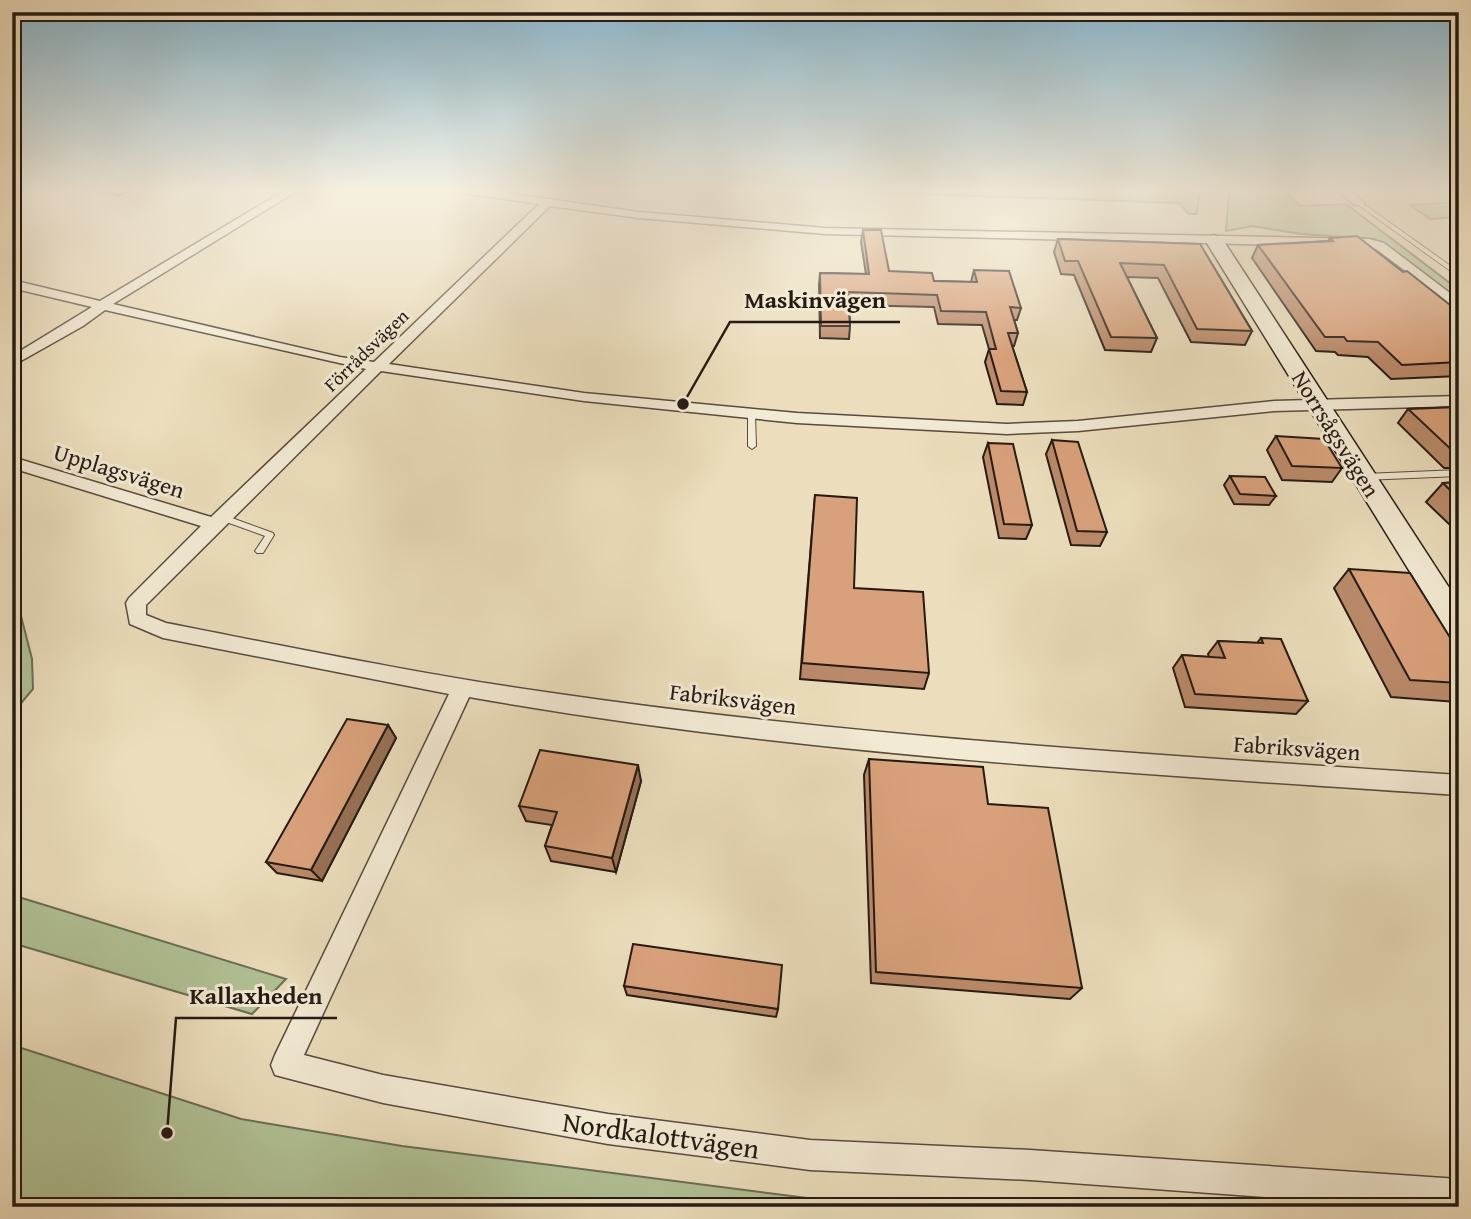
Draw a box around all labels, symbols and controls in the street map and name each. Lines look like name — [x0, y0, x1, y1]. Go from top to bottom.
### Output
callout: Maskinvägen — [730, 277, 900, 322]
text: Maskinvägen — [744, 282, 886, 317]
street label: Förrådsvägen — [317, 302, 415, 398]
street label: Norrsågsvägen — [1284, 364, 1389, 504]
street label: Upplagsvägen — [50, 435, 189, 506]
street label: Fabriksvägen — [668, 674, 798, 723]
street label: Fabriksvägen — [1232, 727, 1362, 768]
callout: Kallaxheden — [176, 973, 337, 1018]
text: Kallaxheden — [189, 978, 323, 1013]
street label: Nordkalottvägen — [560, 1100, 762, 1169]

